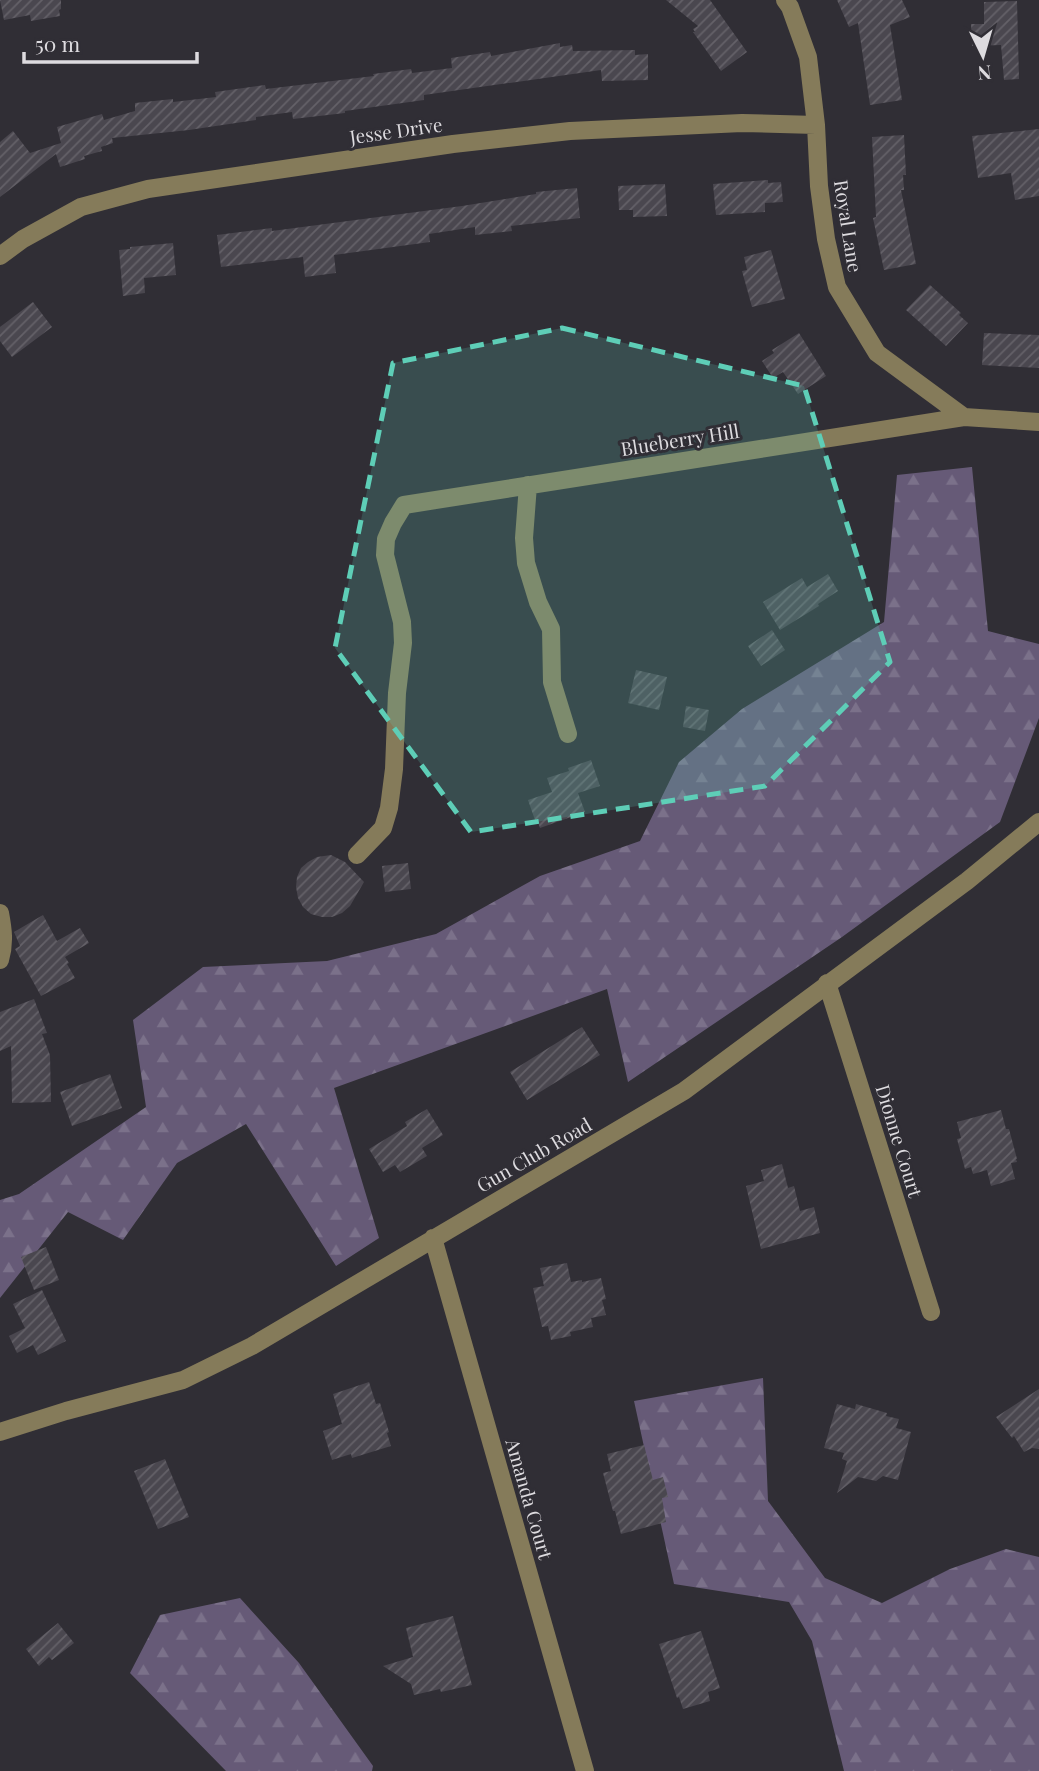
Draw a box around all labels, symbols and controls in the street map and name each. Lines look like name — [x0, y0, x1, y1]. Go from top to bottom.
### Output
scale bar — [24, 21, 198, 65]
north arrow — [948, 21, 1018, 91]
text: 50 m — [35, 29, 81, 57]
text: N — [976, 60, 993, 88]
street label: Jesse Drive — [347, 111, 444, 150]
street label: Royal Lane — [829, 178, 869, 274]
street label: Blueberry Hill — [619, 417, 742, 461]
street label: Dionne Court — [871, 1081, 929, 1200]
street label: Gun Club Road — [471, 1111, 596, 1198]
street label: Amanda Court — [500, 1434, 560, 1562]

